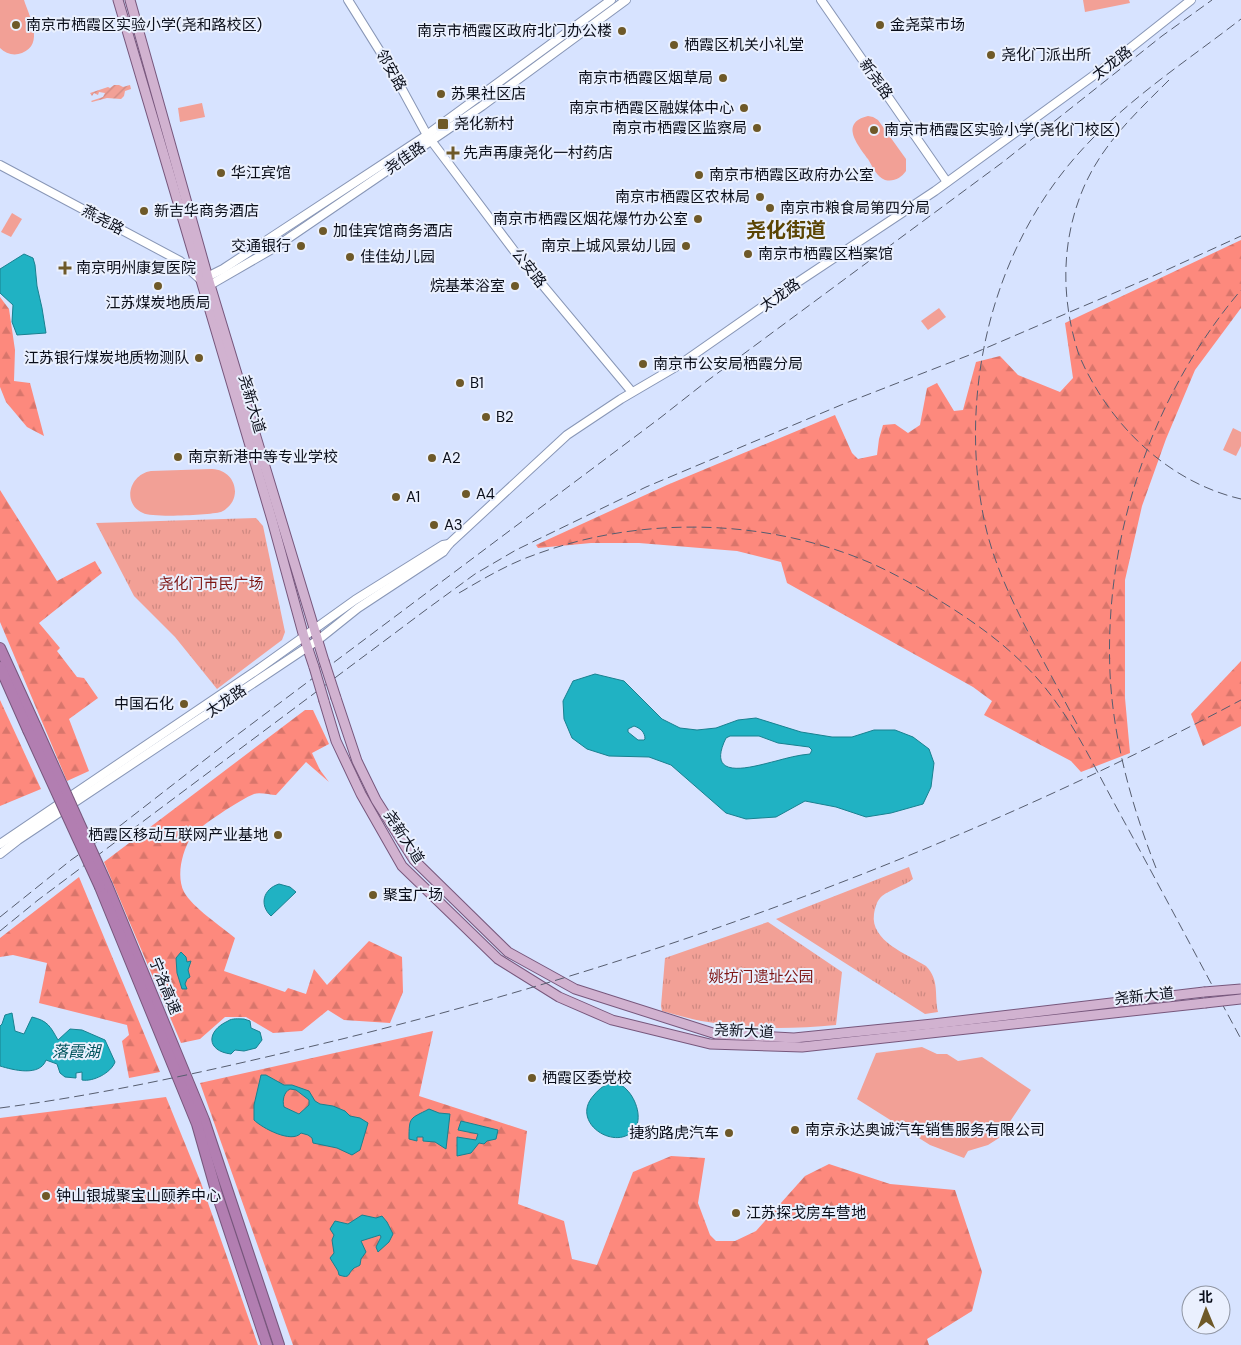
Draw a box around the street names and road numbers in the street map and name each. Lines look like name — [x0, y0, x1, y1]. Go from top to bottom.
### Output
street label: 太龙路 — [1088, 41, 1136, 85]
street label: 邻安路 — [371, 46, 411, 94]
street label: 新尧路 — [855, 55, 897, 103]
street label: 尧佳路 — [381, 137, 429, 179]
street label: 燕尧路 — [78, 201, 128, 239]
street label: 公安路 — [507, 244, 551, 292]
street label: 太龙路 — [756, 274, 804, 316]
street label: 尧新大道 — [234, 372, 270, 436]
street label: 太龙路 — [202, 680, 250, 722]
street label: 尧新大道 — [379, 806, 429, 868]
street label: 宁洛高速 — [144, 954, 186, 1018]
street label: 尧新大道 — [1113, 983, 1175, 1009]
street label: 尧新大道 — [714, 1019, 774, 1043]

